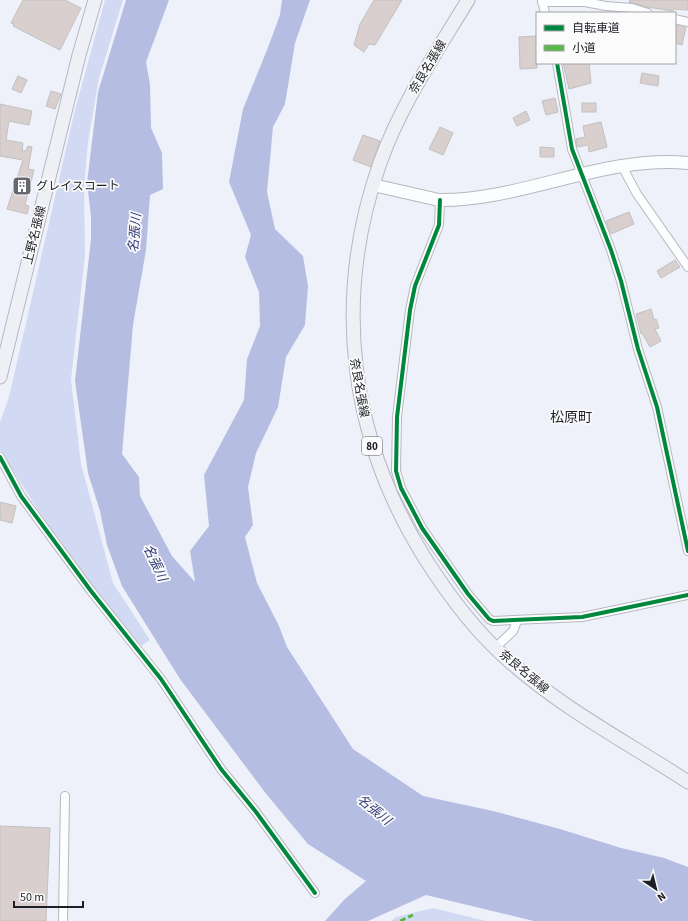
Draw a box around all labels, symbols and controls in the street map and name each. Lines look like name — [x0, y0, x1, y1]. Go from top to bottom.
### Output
legend — [536, 12, 676, 64]
text: 自転車道 — [572, 20, 620, 37]
street label: 奈良名張線 — [405, 37, 451, 97]
text: 小道 — [572, 40, 596, 57]
building icon: グレイスコート — [11, 175, 33, 197]
place label: グレイスコート — [36, 178, 120, 195]
street label: 上野名張線 — [19, 204, 51, 266]
water label: 名張川 — [124, 211, 146, 253]
street label: 奈良名張線 — [345, 357, 373, 419]
district label: 松原町 — [550, 408, 592, 428]
road number: 80 — [362, 437, 382, 455]
water label: 名張川 — [139, 542, 172, 586]
street label: 奈良名張線 — [496, 646, 552, 698]
water label: 名張川 — [353, 791, 396, 831]
north arrow — [636, 869, 676, 909]
scale bar — [14, 883, 83, 909]
text: 50 m — [20, 889, 44, 906]
text: N — [654, 889, 669, 905]

